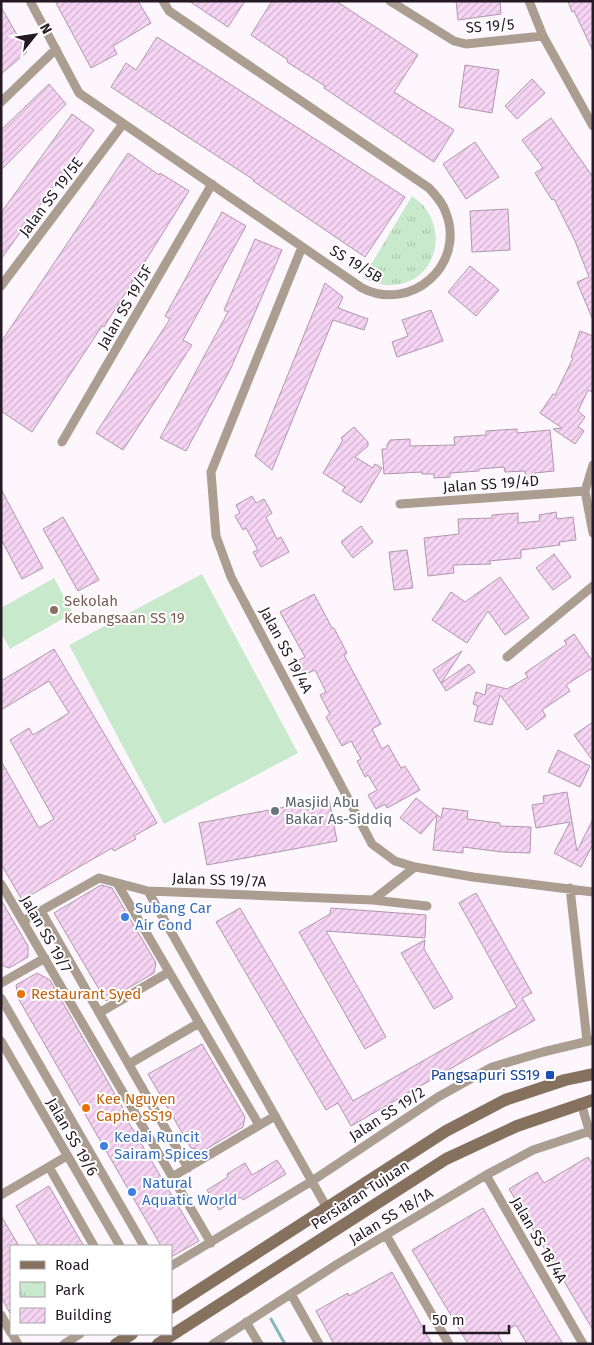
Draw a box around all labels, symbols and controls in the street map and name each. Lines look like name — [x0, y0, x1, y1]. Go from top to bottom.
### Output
north arrow — [10, 10, 60, 60]
street label: SS 19/5 — [465, 15, 515, 37]
text: N — [36, 20, 56, 37]
street label: Jalan SS 19/5E — [15, 154, 87, 240]
street label: SS 19/5B — [326, 241, 386, 287]
street label: Jalan SS 19/5F — [94, 262, 156, 352]
street label: Jalan SS 19/4D — [442, 472, 540, 496]
place label: Sekolah Kebangsaan SS 19 — [64, 592, 185, 627]
marker: Sekolah Kebangsaan SS 19 — [48, 604, 60, 616]
street label: Jalan SS 19/4A — [256, 604, 317, 697]
place label: Masjid Abu Bakar As-Siddiq — [285, 793, 392, 828]
marker: Masjid Abu Bakar As-Siddiq — [269, 805, 281, 817]
street label: Jalan SS 19/7A — [172, 869, 267, 891]
street label: Jalan SS 19/7 — [17, 892, 76, 976]
place label: Subang Car Air Cond — [135, 899, 212, 934]
marker: Subang Car Air Cond — [119, 911, 131, 923]
place label: Restaurant Syed — [31, 985, 141, 1003]
marker: Restaurant Syed — [15, 988, 27, 1000]
place label: Pangsapuri SS19 — [431, 1066, 540, 1084]
marker: Pangsapuri SS19 — [544, 1069, 556, 1081]
street label: Jalan SS 19/2 — [346, 1083, 428, 1145]
place label: Kee Nguyen Caphe SS19 — [96, 1090, 176, 1125]
street label: Jalan SS 19/6 — [42, 1095, 102, 1179]
marker: Kee Nguyen Caphe SS19 — [80, 1102, 92, 1114]
place label: Kedai Runcit Sairam Spices — [114, 1128, 208, 1163]
marker: Kedai Runcit Sairam Spices — [98, 1140, 110, 1152]
street label: Persiaran Tujuan — [308, 1157, 412, 1233]
place label: Natural Aquatic World — [142, 1174, 237, 1209]
street label: Jalan SS 18/1A — [346, 1184, 437, 1248]
marker: Natural Aquatic World — [126, 1186, 138, 1198]
street label: Jalan SS 18/4A — [507, 1194, 571, 1287]
legend — [10, 1245, 172, 1335]
text: Road — [55, 1256, 90, 1274]
text: Park — [55, 1281, 85, 1299]
scale bar — [424, 1302, 509, 1334]
text: Building — [55, 1306, 111, 1324]
text: 50 m — [432, 1311, 465, 1329]

